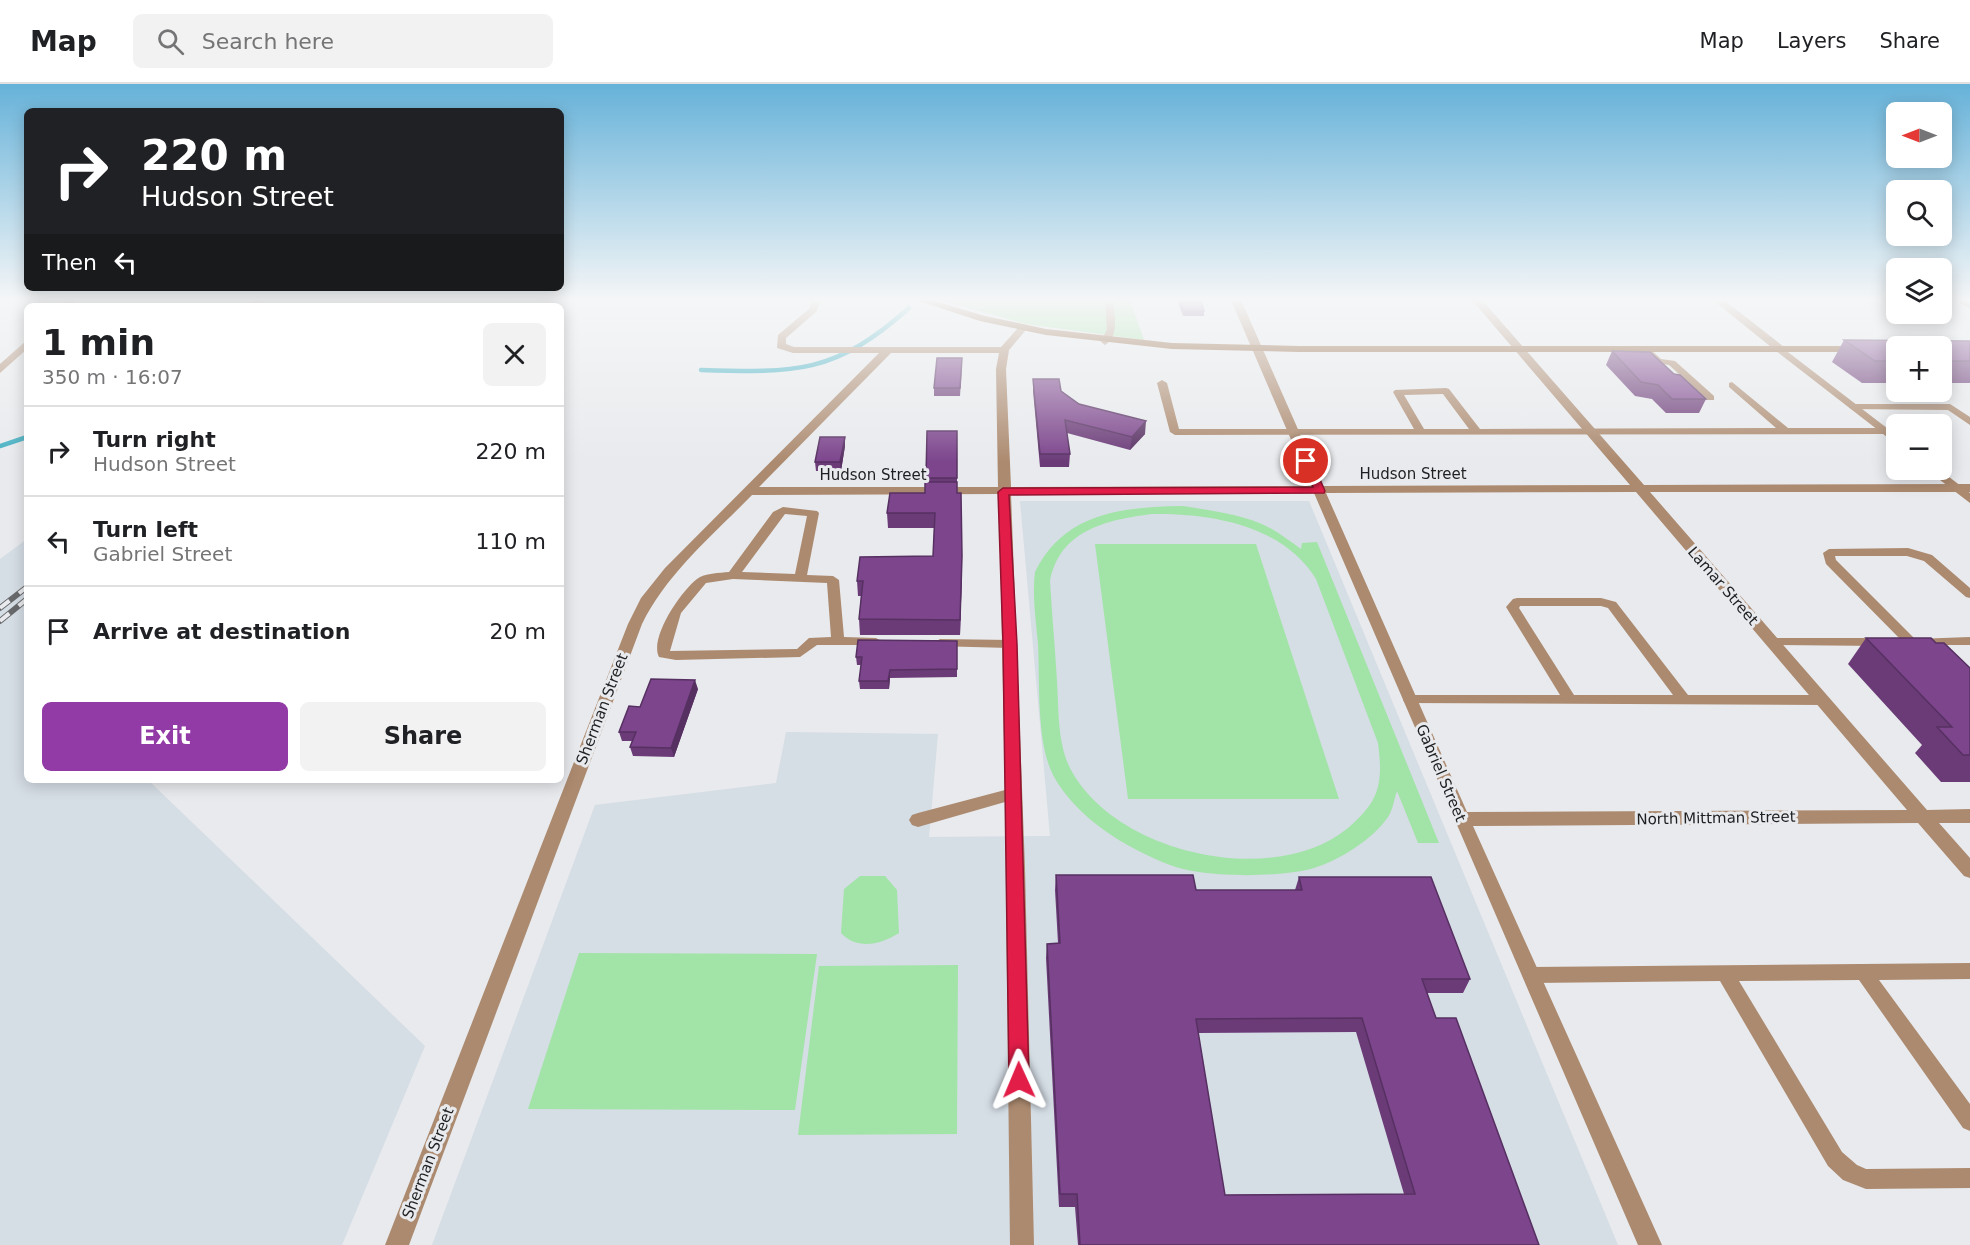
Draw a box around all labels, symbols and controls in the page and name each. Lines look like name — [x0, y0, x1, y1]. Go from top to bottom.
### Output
search box — [133, 14, 553, 68]
text: Map — [30, 25, 97, 58]
icon: search — [154, 25, 187, 58]
text: Search here — [202, 29, 334, 54]
text: Map — [1700, 29, 1744, 53]
text: Layers — [1777, 29, 1846, 53]
text: Share — [1879, 29, 1940, 53]
north arrow — [1886, 102, 1952, 168]
map controls — [1886, 102, 1952, 480]
text: 220 m — [141, 131, 287, 180]
icon: right — [42, 132, 120, 210]
button: search — [1886, 180, 1952, 246]
text: Hudson Street — [141, 181, 334, 212]
icon: left — [109, 246, 142, 279]
text: Then — [42, 250, 97, 275]
button: layers — [1886, 258, 1952, 324]
text: 1 min — [42, 322, 155, 363]
button: close — [483, 323, 546, 386]
button: + — [1886, 336, 1952, 402]
text: 350 m · 16:07 — [42, 365, 183, 389]
button: − — [1886, 414, 1952, 480]
text: Turn right — [93, 427, 216, 452]
icon: right — [42, 435, 75, 468]
pin — [1280, 435, 1331, 486]
text: 220 m — [476, 439, 546, 464]
icon: arrive — [1289, 444, 1322, 477]
text: Hudson Street — [93, 452, 236, 476]
street label: Hudson Street — [1359, 465, 1467, 483]
street label: Hudson Street — [819, 466, 927, 484]
text: Turn left — [93, 517, 198, 542]
icon: left — [42, 525, 75, 558]
text: 110 m — [476, 529, 546, 554]
text: Gabriel Street — [93, 542, 232, 566]
street label: Lamar Street — [1684, 543, 1762, 629]
icon: arrive — [42, 615, 75, 648]
text: Arrive at destination — [93, 619, 350, 644]
text: 20 m — [490, 619, 546, 644]
street label: Sherman Street — [572, 651, 632, 767]
button: Exit — [42, 702, 288, 771]
button: Share — [300, 702, 546, 771]
street label: Gabriel Street — [1412, 721, 1470, 825]
street label: North Mittman Street — [1636, 808, 1796, 828]
position arrow — [987, 1048, 1051, 1112]
street label: Sherman Street — [398, 1105, 458, 1221]

